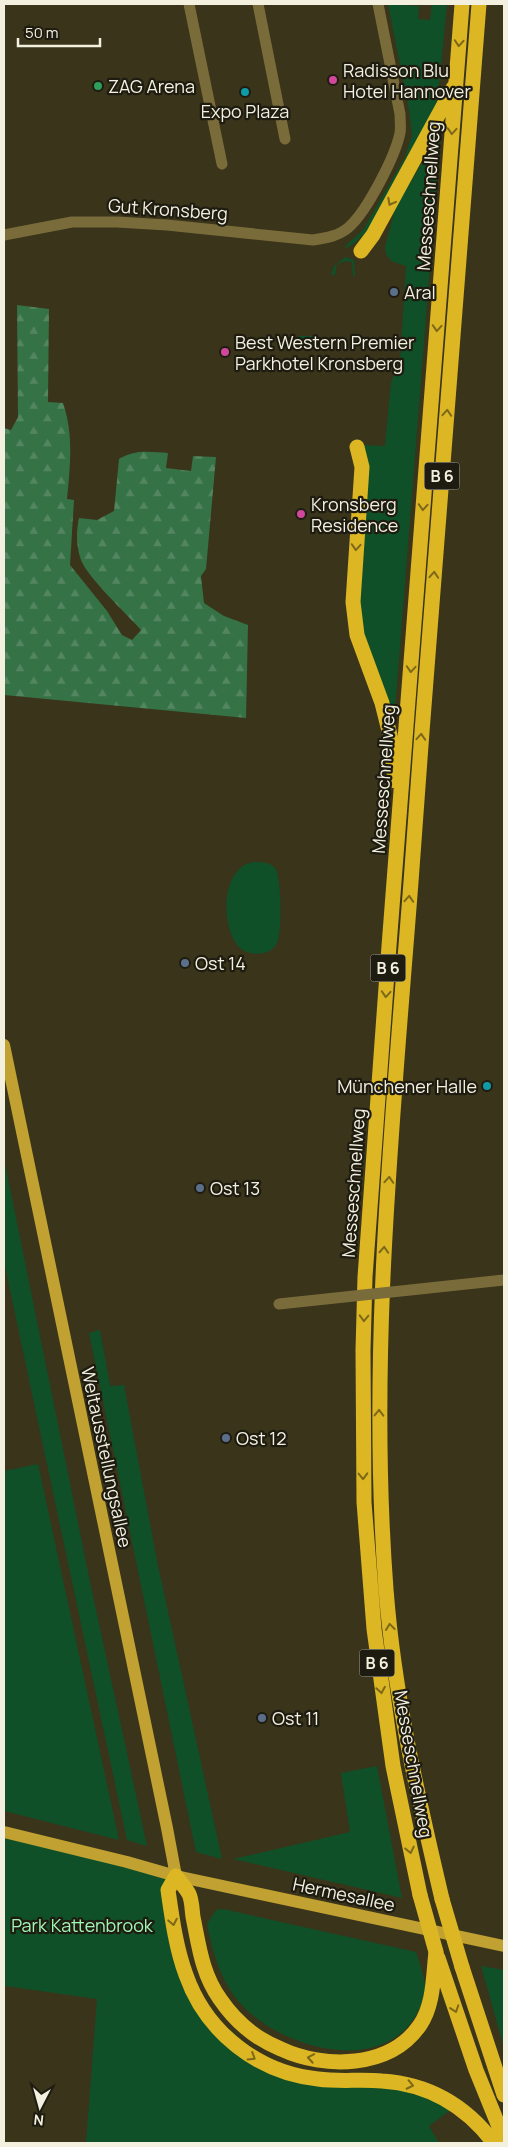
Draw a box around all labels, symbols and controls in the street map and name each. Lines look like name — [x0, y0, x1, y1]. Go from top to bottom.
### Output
scale bar — [18, 15, 100, 47]
text: 50 m — [25, 22, 59, 43]
one-way arrow — [453, 39, 464, 47]
place label: Radisson Blu Hotel Hannover — [343, 58, 471, 103]
place label: ZAG Arena — [108, 74, 195, 98]
marker: Radisson Blu Hotel Hannover — [327, 74, 339, 86]
marker: ZAG Arena — [92, 80, 104, 92]
marker: Expo Plaza — [239, 86, 251, 98]
place label: Expo Plaza — [201, 99, 289, 123]
street label: Messeschnellweg — [411, 121, 445, 271]
one-way arrow — [447, 127, 458, 135]
street label: Gut Kronsberg — [107, 193, 229, 225]
one-way arrow — [387, 197, 397, 206]
place label: Aral — [404, 280, 436, 304]
marker: Aral — [388, 286, 400, 298]
one-way arrow — [431, 324, 442, 332]
place label: Best Western Premier Parkhotel Kronsberg — [235, 330, 415, 375]
marker: Best Western Premier Parkhotel Kronsberg — [219, 346, 231, 358]
one-way arrow — [441, 409, 452, 417]
road number: B 6 — [424, 462, 460, 490]
place label: Kronsberg Residence — [311, 492, 398, 537]
one-way arrow — [418, 503, 429, 511]
marker: Kronsberg Residence — [295, 508, 307, 520]
one-way arrow — [350, 543, 361, 551]
one-way arrow — [428, 571, 439, 579]
one-way arrow — [405, 665, 416, 673]
street label: Messeschnellweg — [366, 704, 400, 854]
one-way arrow — [416, 733, 427, 741]
one-way arrow — [404, 895, 415, 903]
place label: Ost 14 — [195, 951, 246, 975]
road number: B 6 — [370, 954, 406, 981]
marker: Ost 14 — [179, 957, 191, 969]
one-way arrow — [380, 991, 391, 999]
place label: Münchener Halle — [337, 1074, 477, 1098]
marker: Münchener Halle — [481, 1080, 493, 1092]
street label: Messeschnellweg — [336, 1108, 370, 1258]
place label: Ost 13 — [210, 1176, 260, 1200]
one-way arrow — [383, 1176, 394, 1184]
marker: Ost 13 — [194, 1182, 206, 1194]
one-way arrow — [379, 1246, 390, 1254]
one-way arrow — [359, 1314, 369, 1322]
street label: Weltausstellungsallee — [76, 1365, 138, 1549]
one-way arrow — [373, 1409, 384, 1417]
place label: Ost 12 — [236, 1426, 287, 1450]
marker: Ost 12 — [220, 1432, 232, 1444]
one-way arrow — [358, 1472, 368, 1480]
one-way arrow — [385, 1623, 396, 1631]
road number: B 6 — [360, 1650, 394, 1676]
one-way arrow — [376, 1686, 386, 1694]
street label: Messeschnellweg — [389, 1688, 439, 1840]
place label: Ost 11 — [272, 1706, 319, 1730]
marker: Ost 11 — [256, 1712, 268, 1724]
one-way arrow — [404, 1845, 415, 1854]
street label: Hermesallee — [291, 1871, 397, 1917]
park label: Park Kattenbrook — [11, 1913, 154, 1937]
one-way arrow — [167, 1917, 178, 1926]
one-way arrow — [449, 2004, 459, 2013]
one-way arrow — [247, 2050, 256, 2060]
one-way arrow — [306, 2053, 315, 2063]
one-way arrow — [406, 2079, 415, 2090]
north arrow — [15, 2082, 65, 2132]
text: N — [33, 2110, 45, 2130]

